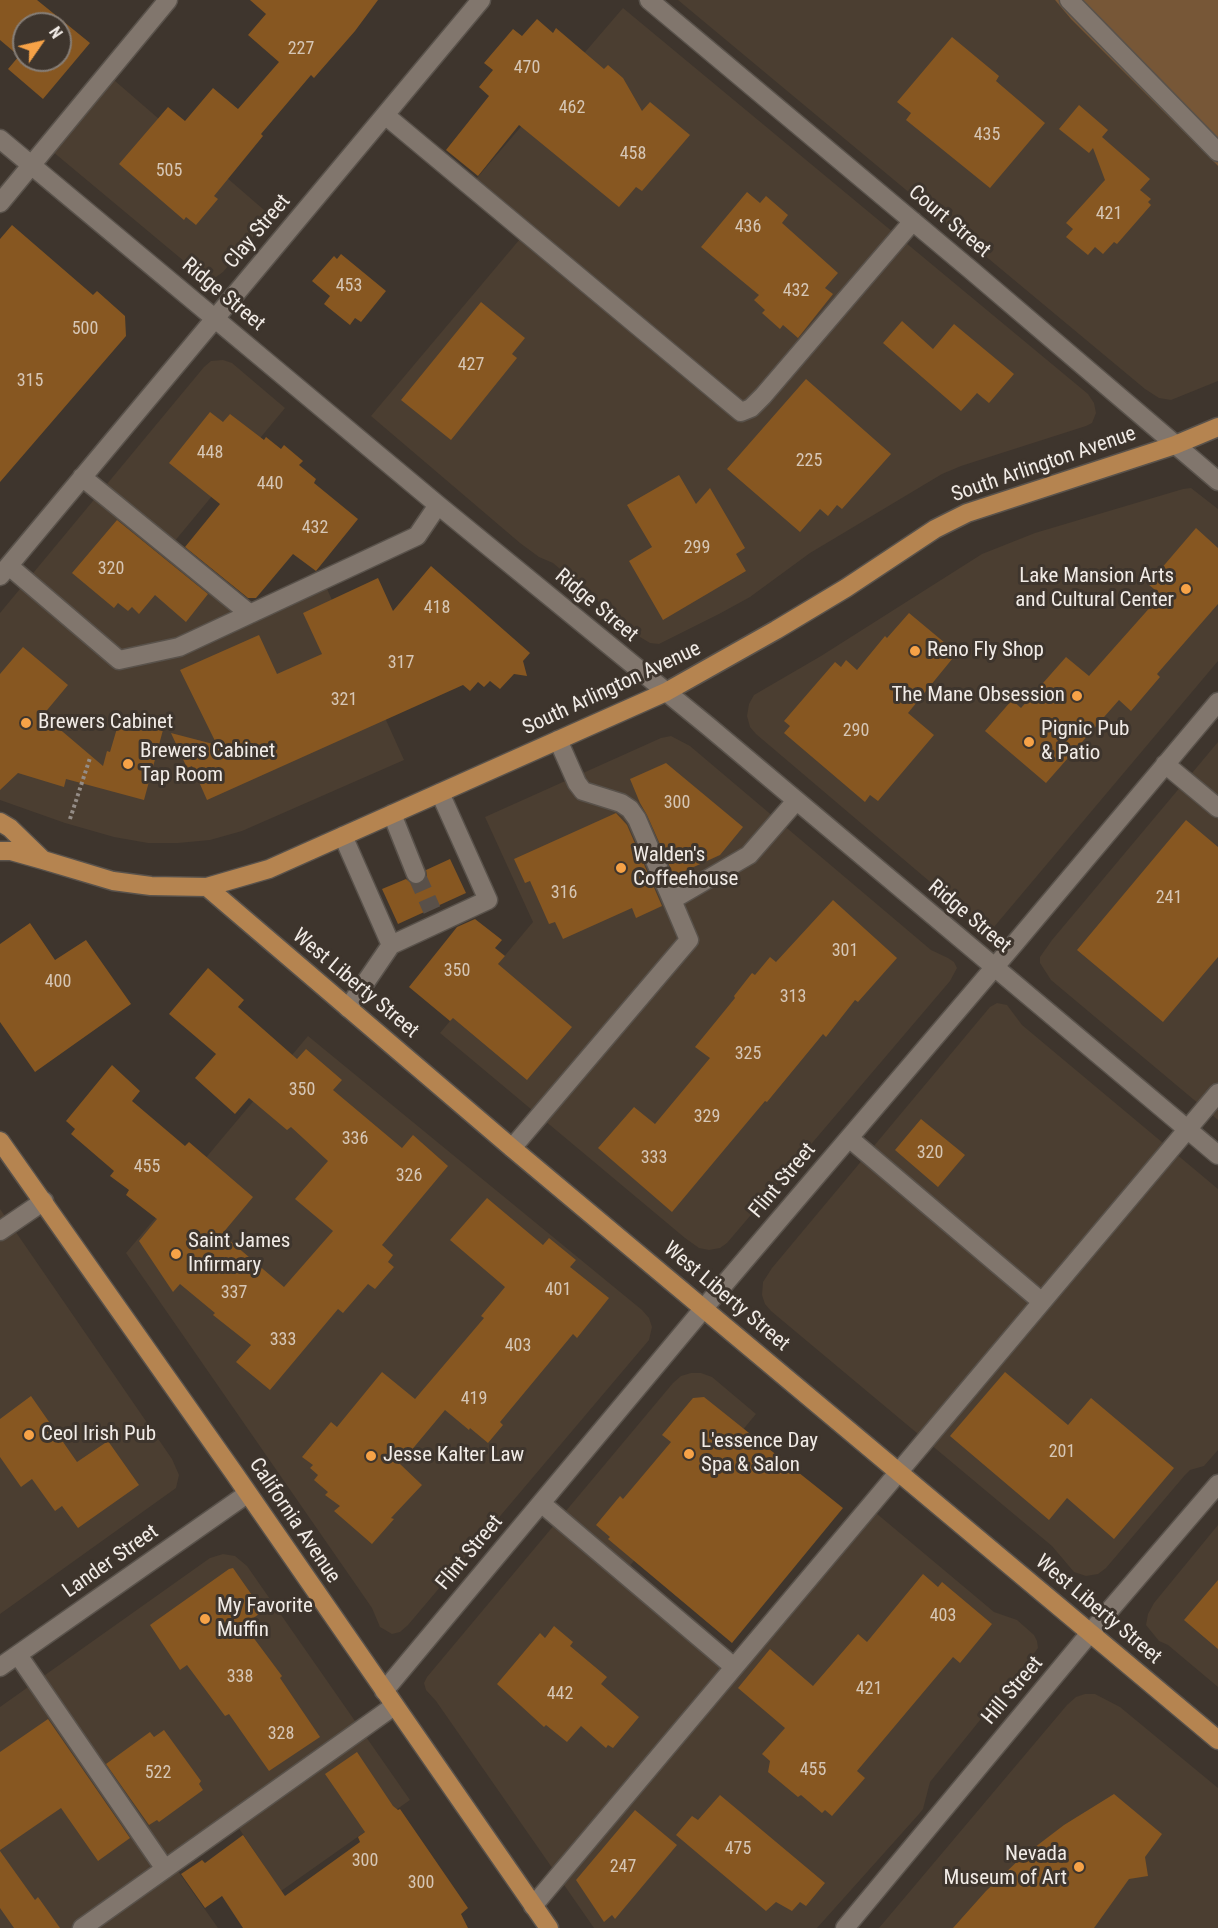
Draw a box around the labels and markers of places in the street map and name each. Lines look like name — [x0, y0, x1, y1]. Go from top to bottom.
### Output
place label: Lake Mansion Arts and Cultural Center — [1015, 564, 1174, 614]
marker: Lake Mansion Arts and Cultural Center — [1179, 582, 1193, 596]
place label: Reno Fly Shop — [927, 638, 1044, 664]
marker: Reno Fly Shop — [908, 644, 922, 658]
place label: The Mane Obsession — [891, 683, 1065, 709]
marker: The Mane Obsession — [1070, 689, 1084, 703]
place label: Brewers Cabinet — [38, 710, 173, 736]
marker: Brewers Cabinet — [19, 716, 33, 730]
place label: Pignic Pub & Patio — [1041, 717, 1129, 767]
marker: Pignic Pub & Patio — [1022, 735, 1036, 749]
place label: Brewers Cabinet Tap Room — [140, 739, 275, 789]
marker: Brewers Cabinet Tap Room — [121, 757, 135, 771]
place label: Walden's Coffeehouse — [633, 843, 738, 893]
marker: Walden's Coffeehouse — [614, 861, 628, 875]
place label: Saint James Infirmary — [188, 1229, 290, 1279]
marker: Saint James Infirmary — [169, 1247, 183, 1261]
place label: Ceol Irish Pub — [41, 1422, 156, 1448]
marker: Ceol Irish Pub — [22, 1428, 36, 1442]
place label: L'essence Day Spa & Salon — [701, 1429, 818, 1479]
place label: Jesse Kalter Law — [383, 1443, 524, 1469]
marker: L'essence Day Spa & Salon — [682, 1447, 696, 1461]
marker: Jesse Kalter Law — [364, 1449, 378, 1463]
place label: My Favorite Muffin — [217, 1594, 313, 1644]
marker: My Favorite Muffin — [198, 1612, 212, 1626]
place label: Nevada Museum of Art — [944, 1842, 1067, 1892]
marker: Nevada Museum of Art — [1072, 1860, 1086, 1874]

